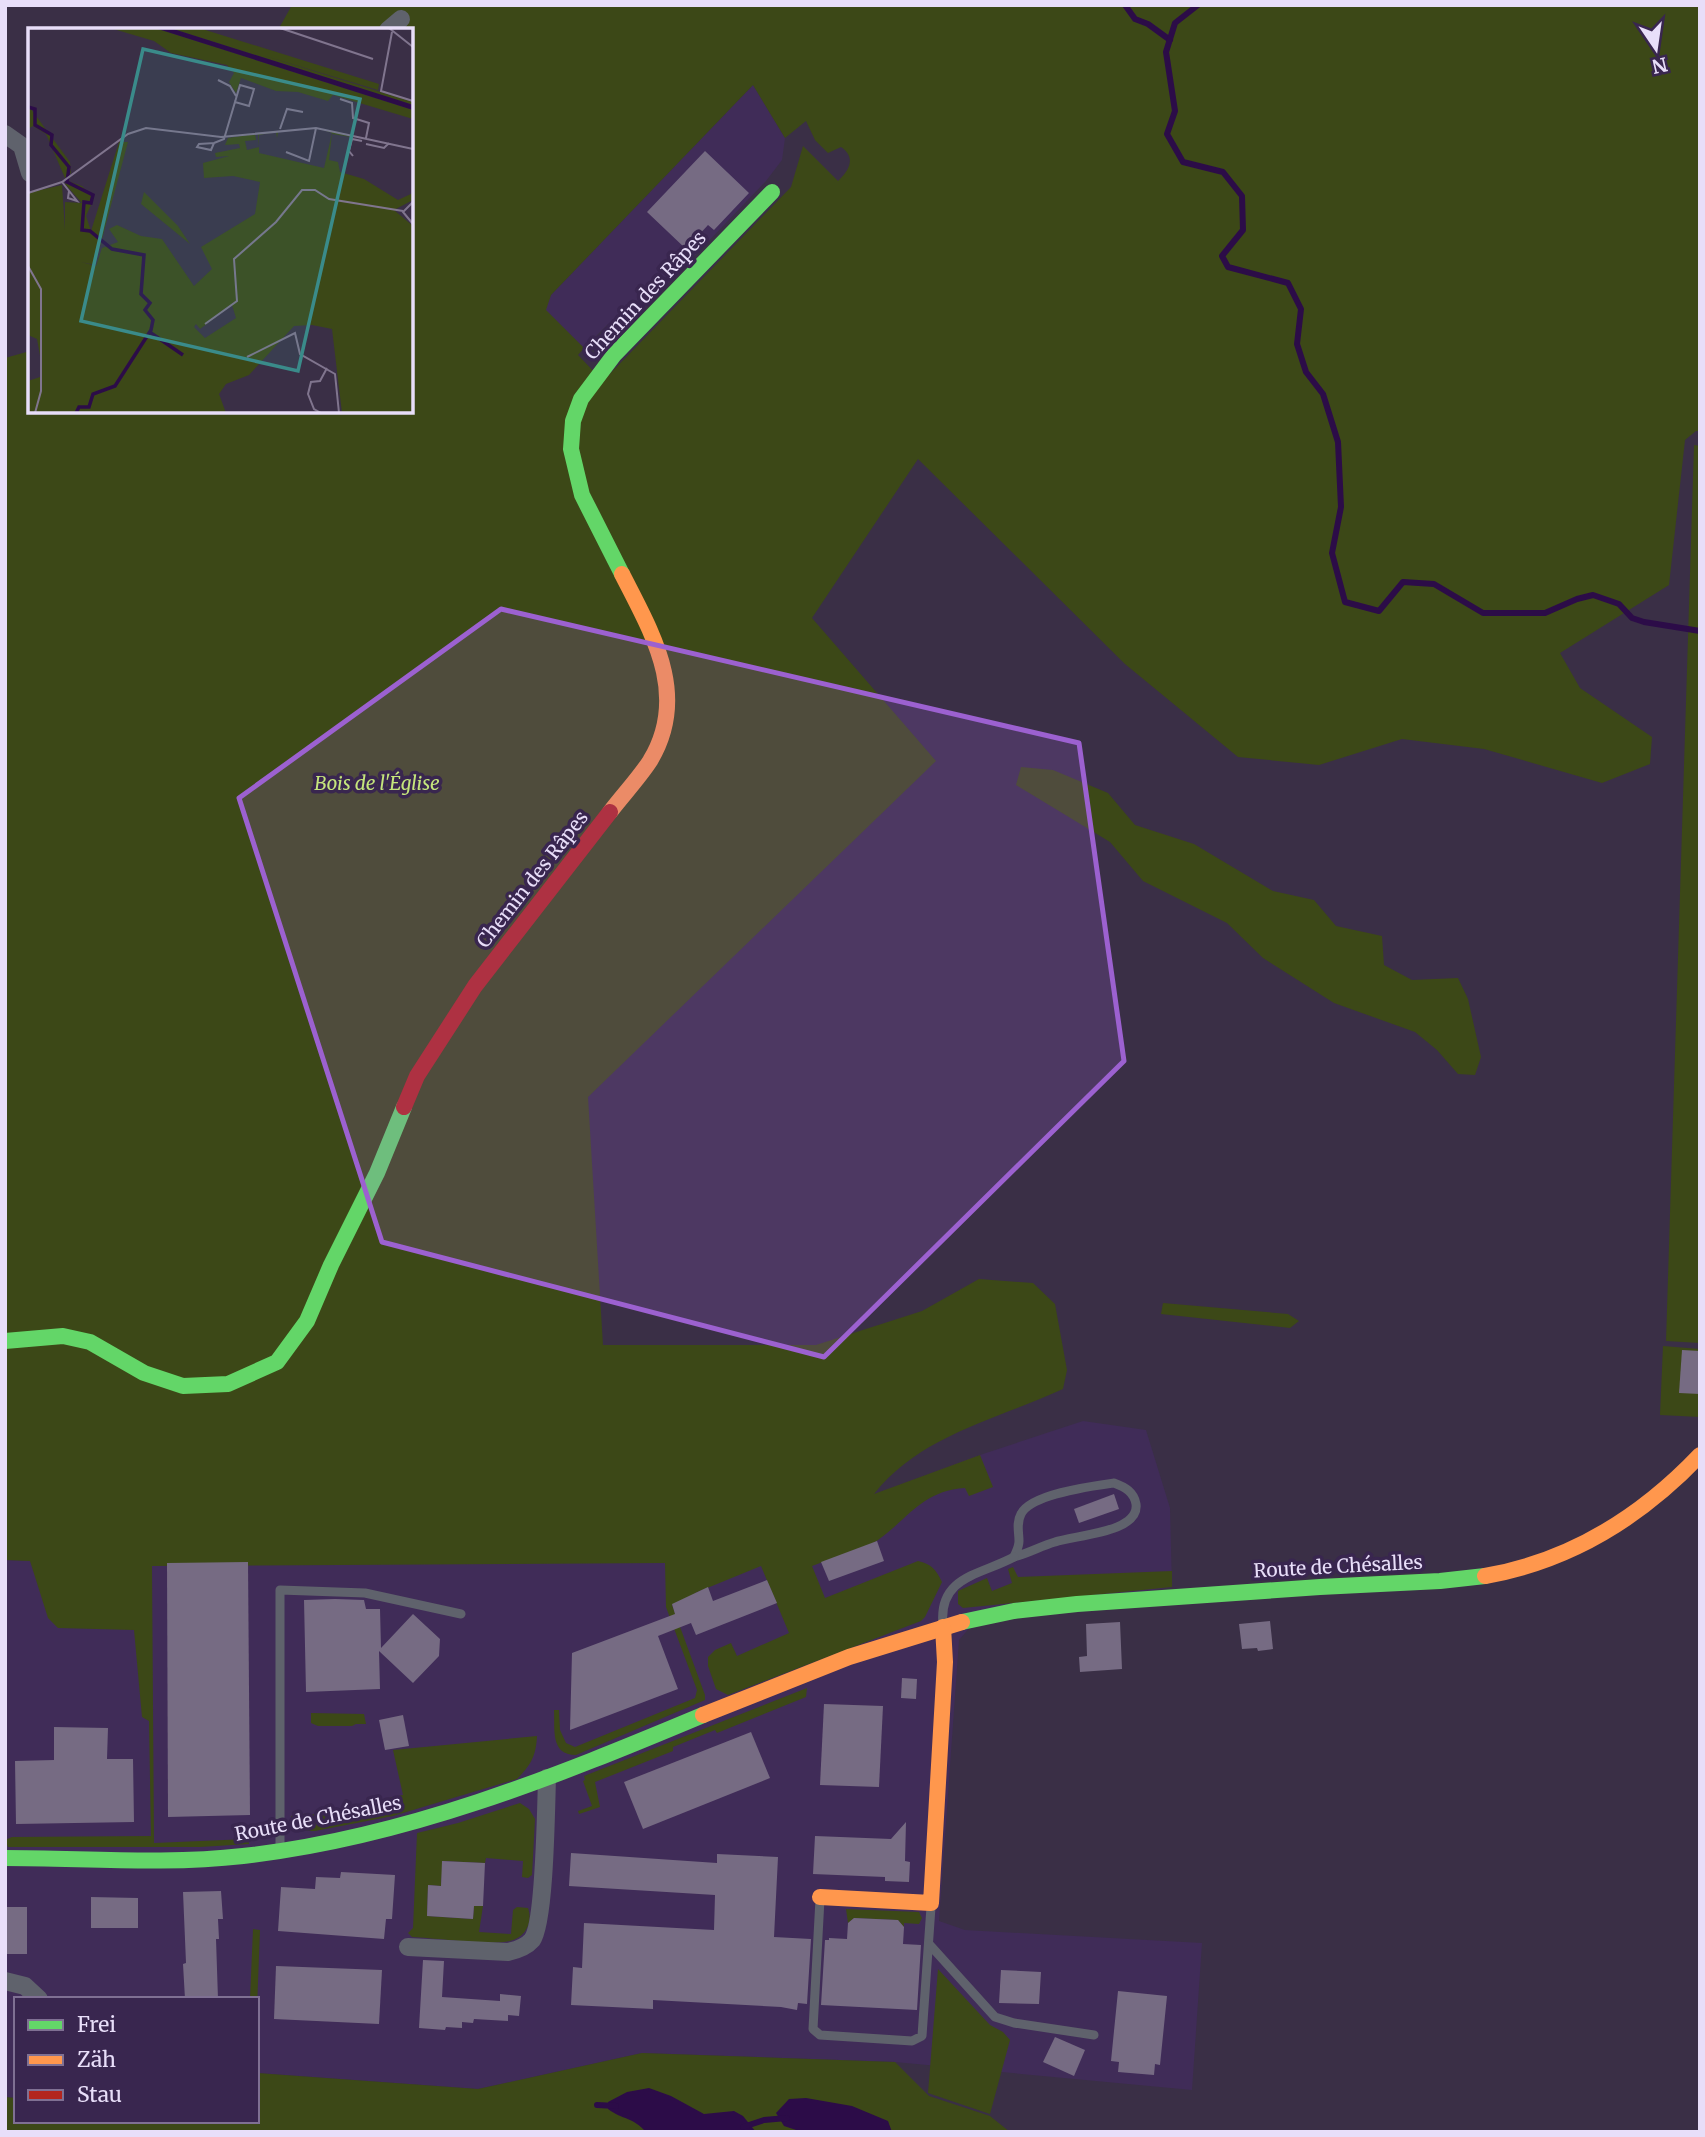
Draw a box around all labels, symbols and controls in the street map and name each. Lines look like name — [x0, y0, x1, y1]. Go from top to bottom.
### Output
north arrow — [1621, 14, 1691, 84]
inset map — [28, 28, 413, 413]
text: N — [1650, 52, 1670, 79]
street label: Chemin des Râpes — [579, 226, 711, 364]
park label: Bois de l'Église — [314, 771, 440, 795]
street label: Chemin des Râpes — [471, 806, 593, 952]
street label: Route de Chésalles — [1253, 1550, 1423, 1582]
street label: Route de Chésalles — [233, 1790, 403, 1846]
legend — [14, 1997, 259, 2123]
text: Frei — [77, 2011, 116, 2038]
text: Zäh — [77, 2046, 116, 2073]
text: Stau — [77, 2081, 122, 2108]

